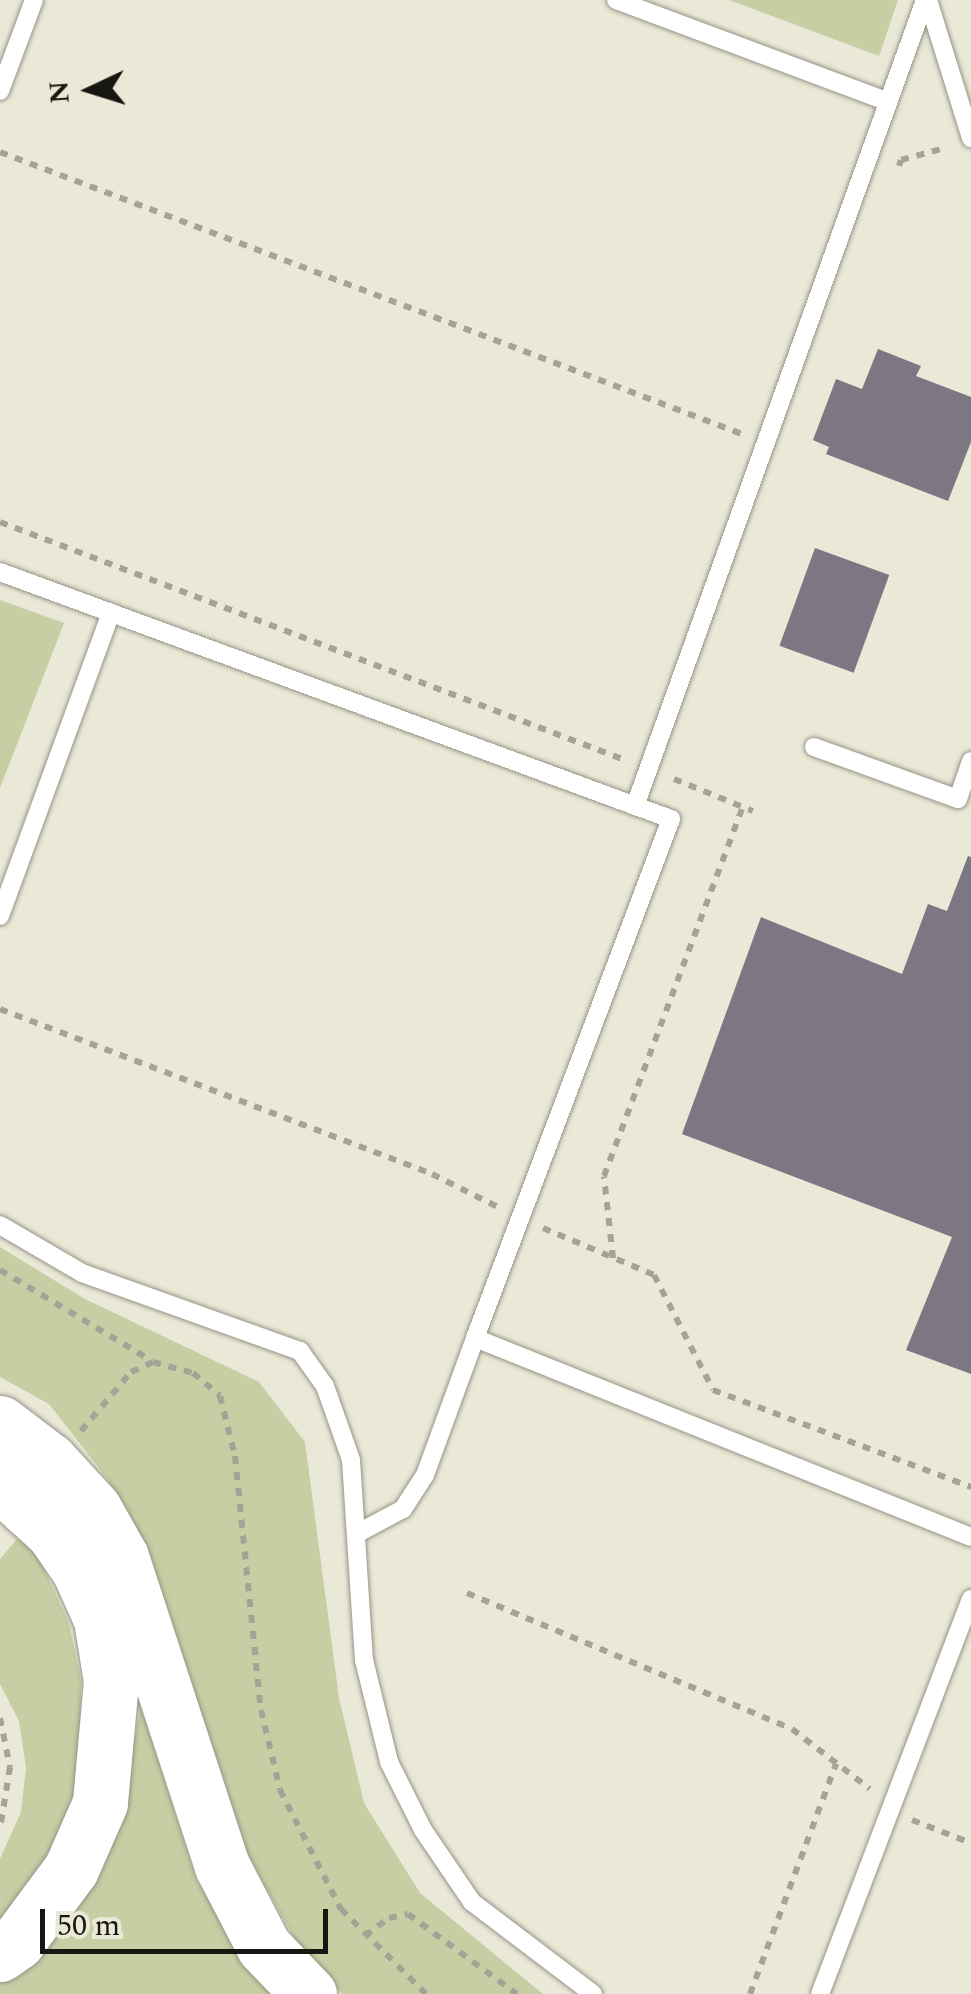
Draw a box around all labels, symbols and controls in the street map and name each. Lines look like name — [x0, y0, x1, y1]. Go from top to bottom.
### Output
north arrow — [40, 40, 140, 140]
text: N — [37, 79, 82, 105]
scale bar — [45, 1889, 332, 1951]
text: 50 m — [57, 1903, 120, 1949]

